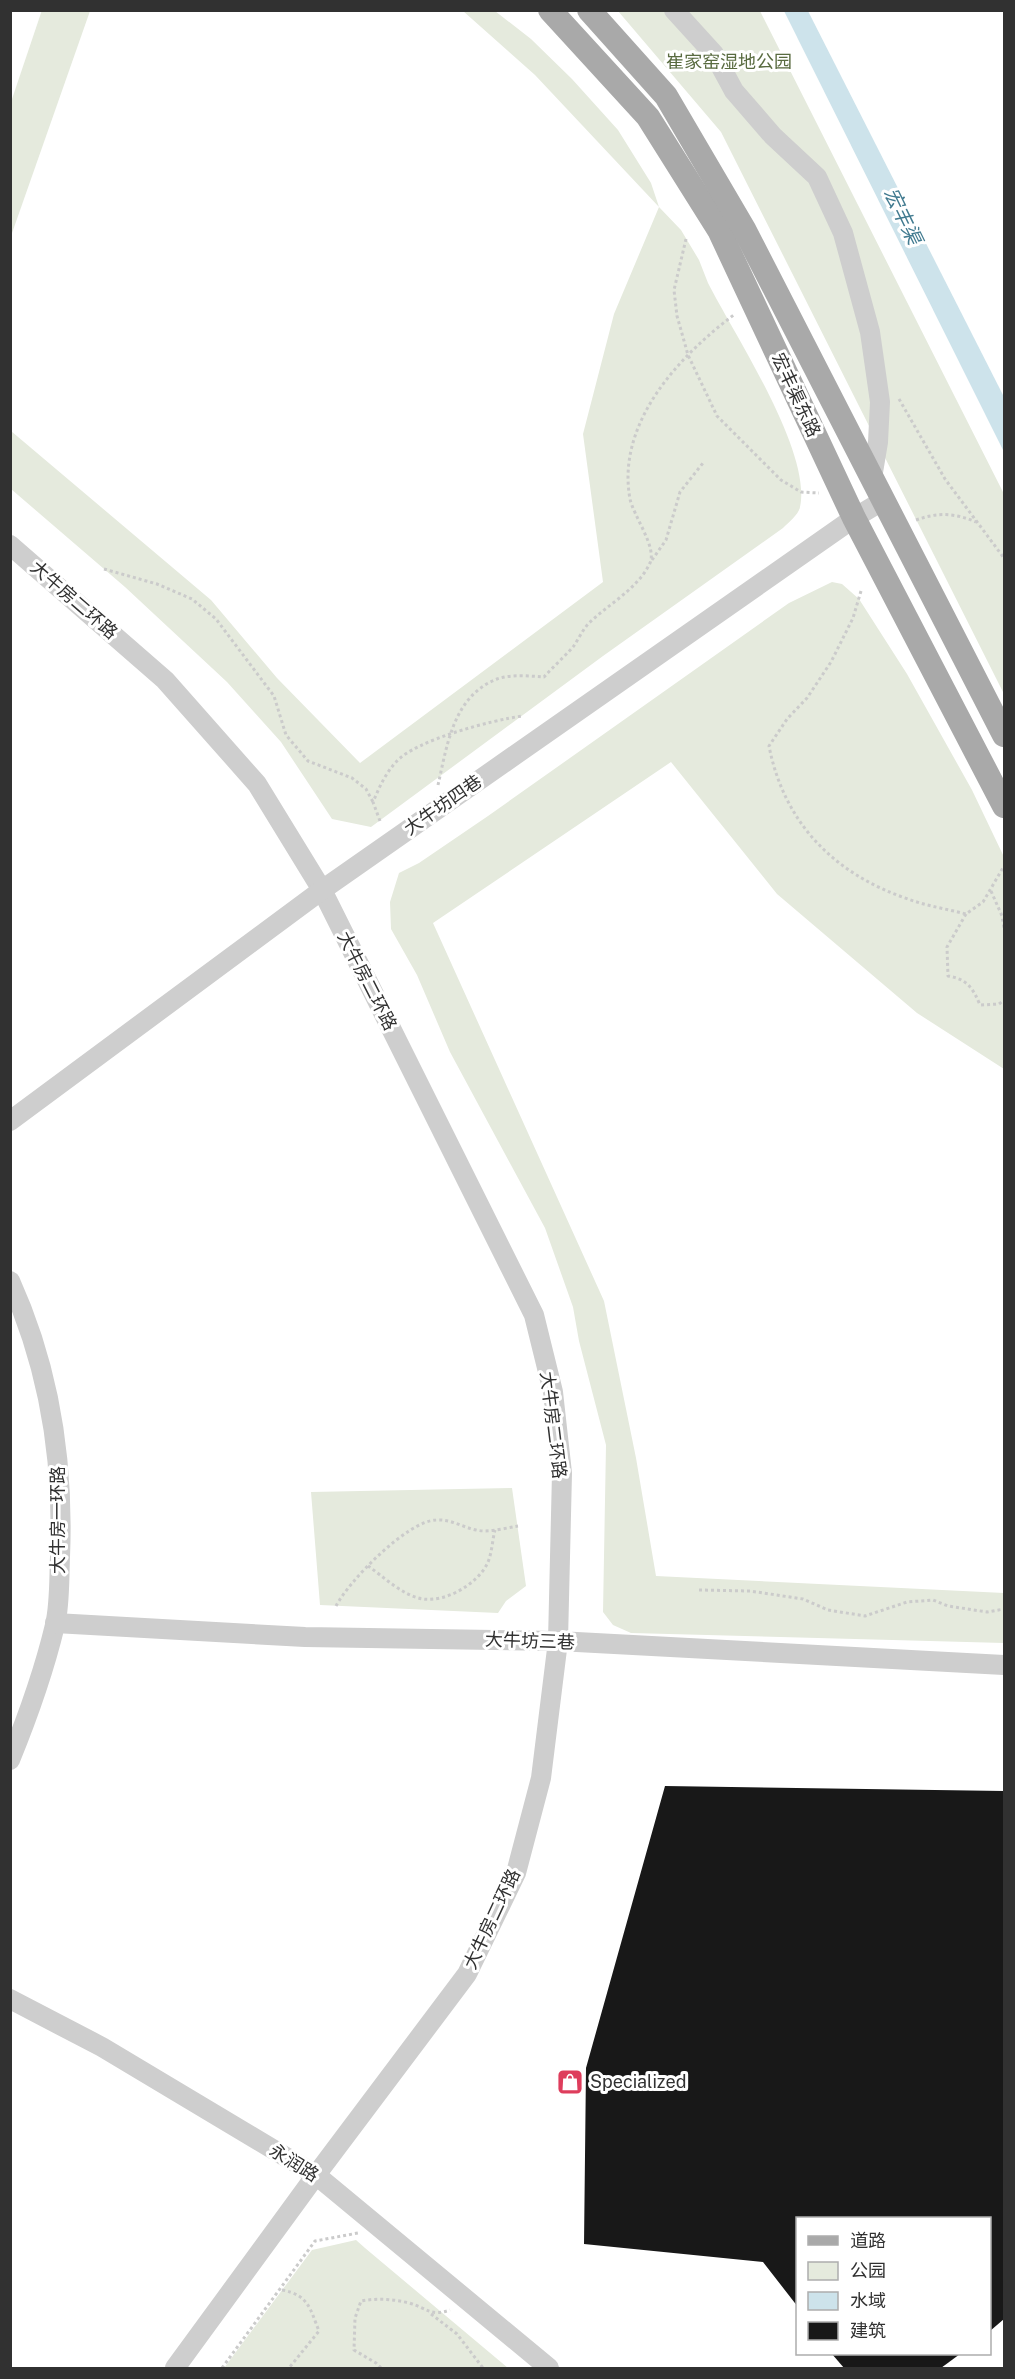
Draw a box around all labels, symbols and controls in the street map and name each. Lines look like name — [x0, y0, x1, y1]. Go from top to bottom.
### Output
park label: 崔家窑湿地公园 — [666, 51, 792, 72]
water label: 宏丰渠 — [879, 184, 928, 251]
street label: 宏丰渠东路 — [768, 350, 825, 440]
street label: 大牛房二环路 — [27, 556, 122, 643]
street label: 大牛坊四巷 — [400, 770, 486, 839]
street label: 大牛房二环路 — [334, 928, 401, 1034]
street label: 大牛房二环路 — [536, 1370, 570, 1480]
street label: 大牛房一环路 — [47, 1466, 68, 1574]
street label: 大牛坊三巷 — [485, 1628, 575, 1653]
street label: 大牛房二环路 — [459, 1865, 524, 1972]
shop icon: Specialized — [555, 2067, 585, 2097]
place label: Specialized — [590, 2071, 686, 2092]
street label: 永润路 — [266, 2139, 323, 2186]
legend — [796, 2217, 991, 2355]
text: 道路 — [850, 2230, 886, 2251]
text: 公园 — [850, 2260, 886, 2281]
text: 水域 — [850, 2290, 886, 2311]
text: 建筑 — [850, 2320, 886, 2341]

